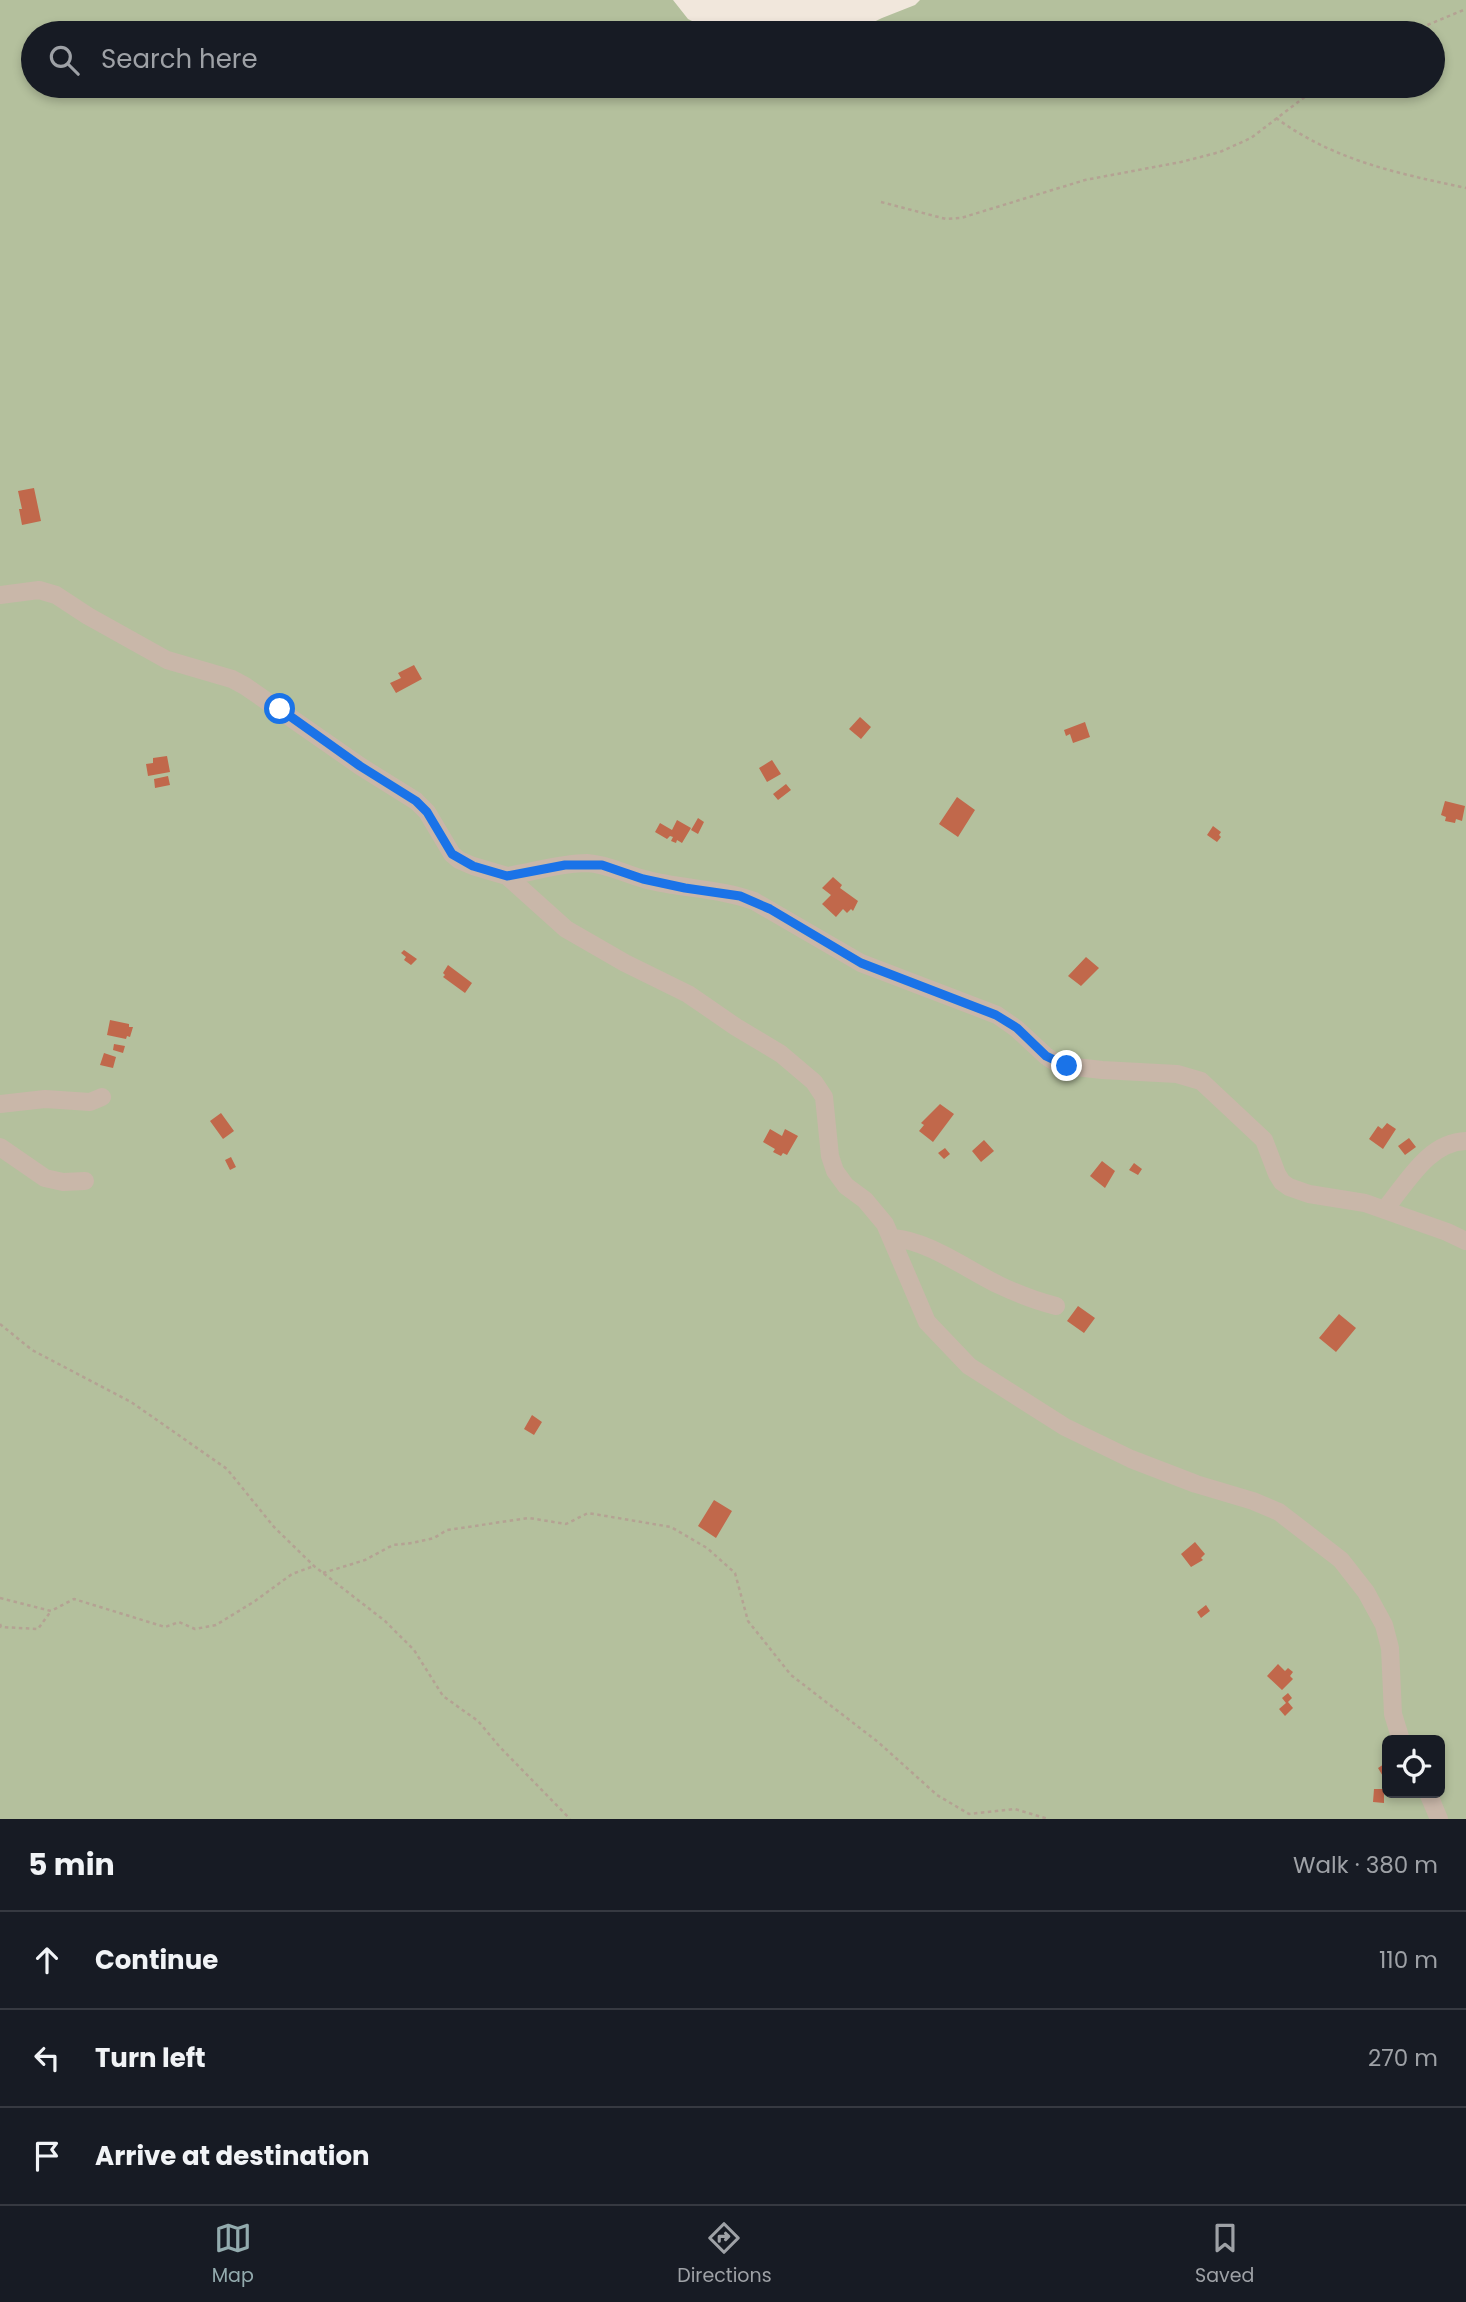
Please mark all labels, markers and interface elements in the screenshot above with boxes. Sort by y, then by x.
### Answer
search box [21,21,1445,98]
icon: search [45,41,83,79]
text: Search here [101,41,258,77]
route start [264,693,295,724]
route end [1051,1050,1082,1081]
map controls [1382,1735,1445,1798]
button: locate [1382,1735,1445,1798]
text: 5 min [28,1843,115,1886]
text: Walk · 380 m [1293,1849,1438,1881]
icon: ahead [28,1941,66,1979]
text: Continue [95,1942,218,1978]
text: 110 m [1379,1944,1438,1976]
icon: left [28,2039,66,2077]
text: Turn left [95,2040,206,2076]
text: 270 m [1368,2042,1438,2074]
icon: arrive [28,2137,66,2175]
text: Arrive at destination [95,2138,370,2174]
tab: Map [212,2219,254,2290]
tab: Directions [677,2219,772,2290]
tab: Saved [1195,2219,1254,2290]

